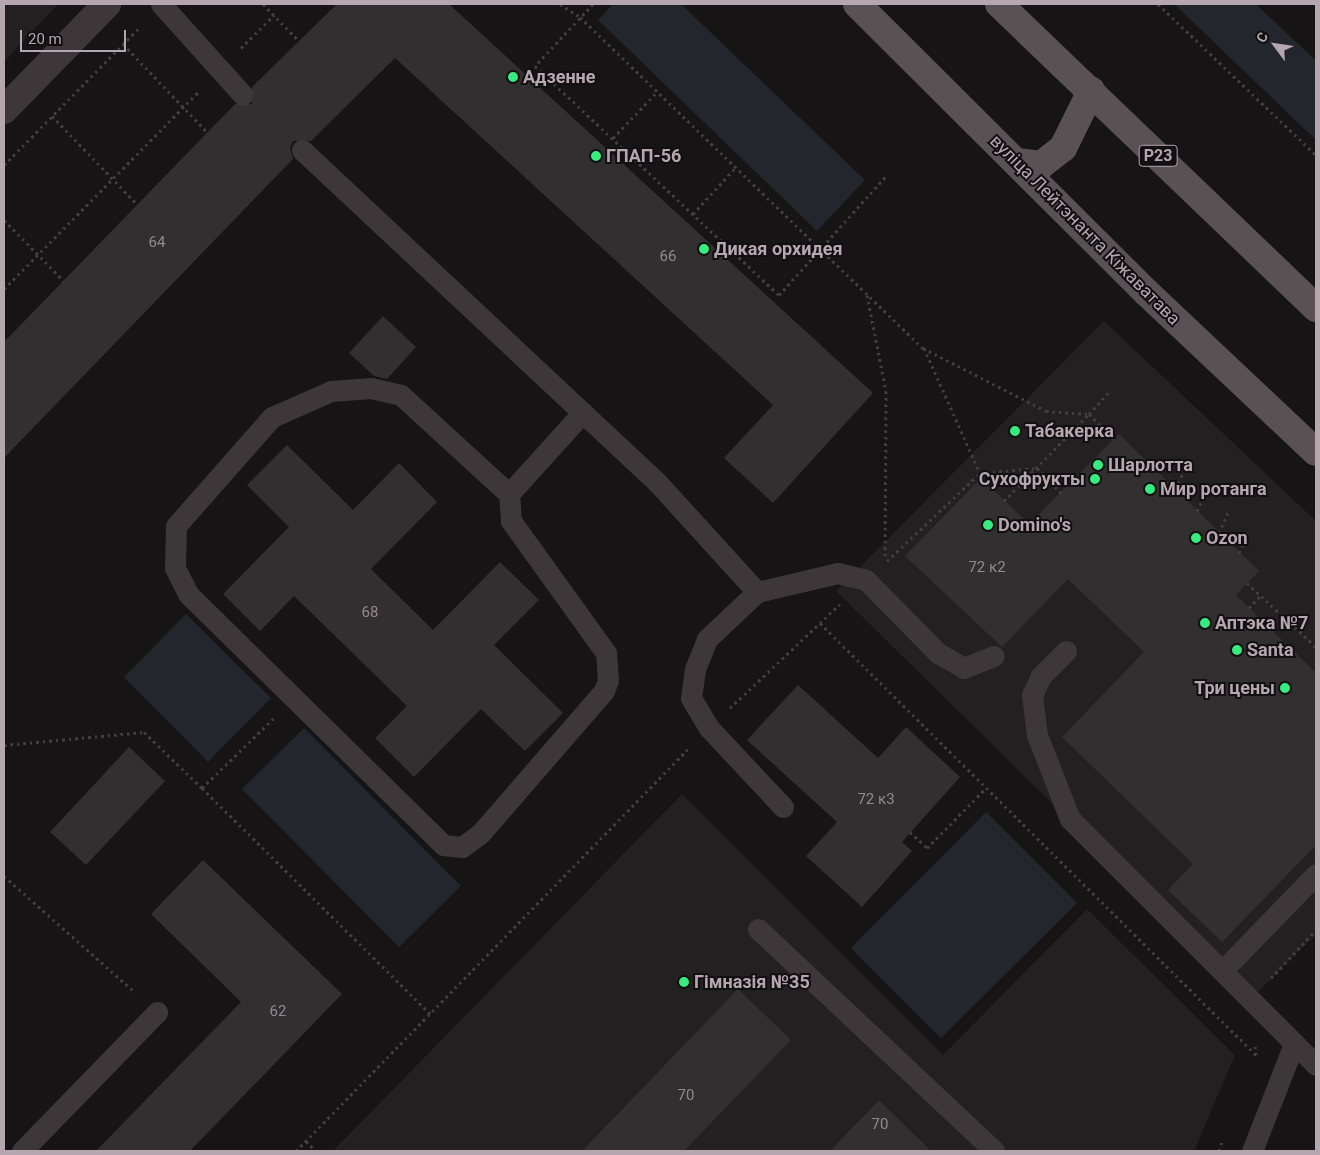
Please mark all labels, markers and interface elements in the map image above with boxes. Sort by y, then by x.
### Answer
scale bar [22,20,129,52]
north arrow [1250,20,1300,70]
text: С [1253,29,1271,45]
text: 20 m [28,30,62,48]
place label: Адзенне [523,66,596,88]
marker: Адзенне [507,71,519,83]
street label: вуліца Лейтэнанта Кіжаватава [985,130,1185,330]
road number: Р23 [1138,142,1178,170]
place label: ГПАП-56 [606,145,681,167]
marker: ГПАП-56 [590,150,602,162]
house number: 64 [149,234,165,252]
place label: Дикая орхидея [714,238,843,260]
marker: Дикая орхидея [698,243,710,255]
house number: 66 [660,248,676,266]
place label: Табакерка [1025,420,1114,442]
marker: Табакерка [1009,425,1021,437]
place label: Шарлотта [1108,454,1193,476]
marker: Шарлотта [1092,459,1104,471]
place label: Сухофрукты [979,468,1085,490]
marker: Сухофрукты [1089,473,1101,485]
place label: Мир ротанга [1160,478,1267,500]
marker: Мир ротанга [1144,483,1156,495]
place label: Domino's [998,514,1071,536]
marker: Domino's [982,519,994,531]
place label: Ozon [1206,527,1248,549]
marker: Ozon [1190,532,1202,544]
house number: 72 к2 [968,559,1006,577]
house number: 68 [362,604,378,622]
place label: Аптэка №7 [1215,612,1308,634]
marker: Аптэка №7 [1199,617,1211,629]
place label: Santa [1247,639,1294,661]
marker: Santa [1231,644,1243,656]
place label: Три цены [1194,677,1275,699]
marker: Три цены [1279,682,1291,694]
house number: 72 к3 [857,791,895,809]
place label: Гімназія №35 [694,971,810,993]
marker: Гімназія №35 [678,976,690,988]
house number: 62 [270,1003,286,1021]
house number: 70 [678,1087,694,1105]
house number: 70 [872,1116,888,1134]

